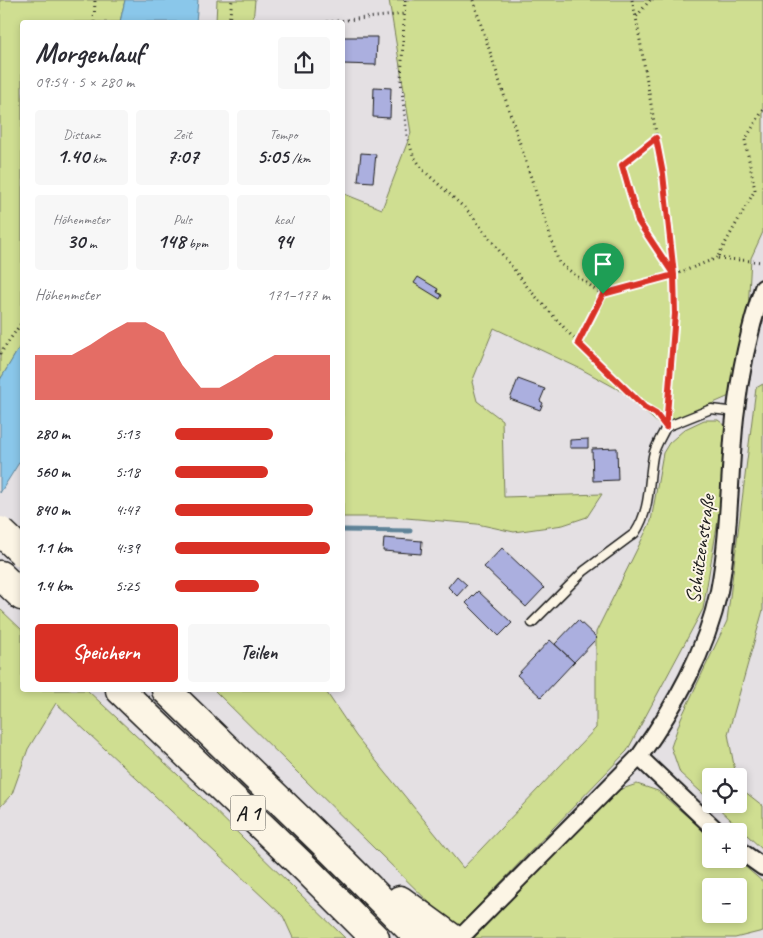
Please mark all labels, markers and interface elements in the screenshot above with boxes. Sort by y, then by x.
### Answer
text: Morgenlauf [35,35,144,70]
button: share [278,37,330,89]
text: 09:54 · 5 × 280 m [35,72,134,92]
text: Distanz [63,126,100,143]
text: Zeit [173,126,192,143]
text: Tempo [270,126,297,143]
text: 1.40 [57,143,89,169]
text: 7:07 [166,143,199,169]
text: 5:05 [257,143,289,169]
text: km [89,150,106,167]
text: /km [289,150,310,167]
text: Höhenmeter [53,211,110,228]
text: Puls [173,211,192,228]
text: kcal [274,211,293,228]
text: 30 [66,228,85,254]
text: 148 [157,228,185,254]
text: 94 [274,228,293,254]
text: m [85,235,97,252]
text: bpm [185,235,208,252]
pin [582,243,624,294]
icon: arrive [589,250,617,278]
text: Höhenmeter [35,285,100,305]
text: 171–177 m [267,285,330,305]
text: 280 m [35,424,70,444]
text: 5:13 [115,424,140,444]
text: 560 m [35,462,70,482]
text: 5:18 [115,462,140,482]
street label: Schützenstraße [679,491,721,605]
text: 840 m [35,500,70,520]
text: 4:47 [115,500,140,520]
text: 1.1 km [35,538,72,558]
text: 4:39 [115,538,140,558]
text: 1.4 km [35,576,72,596]
text: 5:25 [115,576,140,596]
button: Speichern [35,624,178,682]
button: Teilen [188,624,330,682]
map controls [702,768,747,923]
button: locate [702,768,747,813]
road number: A 1 [230,796,266,830]
button: + [702,823,747,868]
button: − [702,878,747,923]

